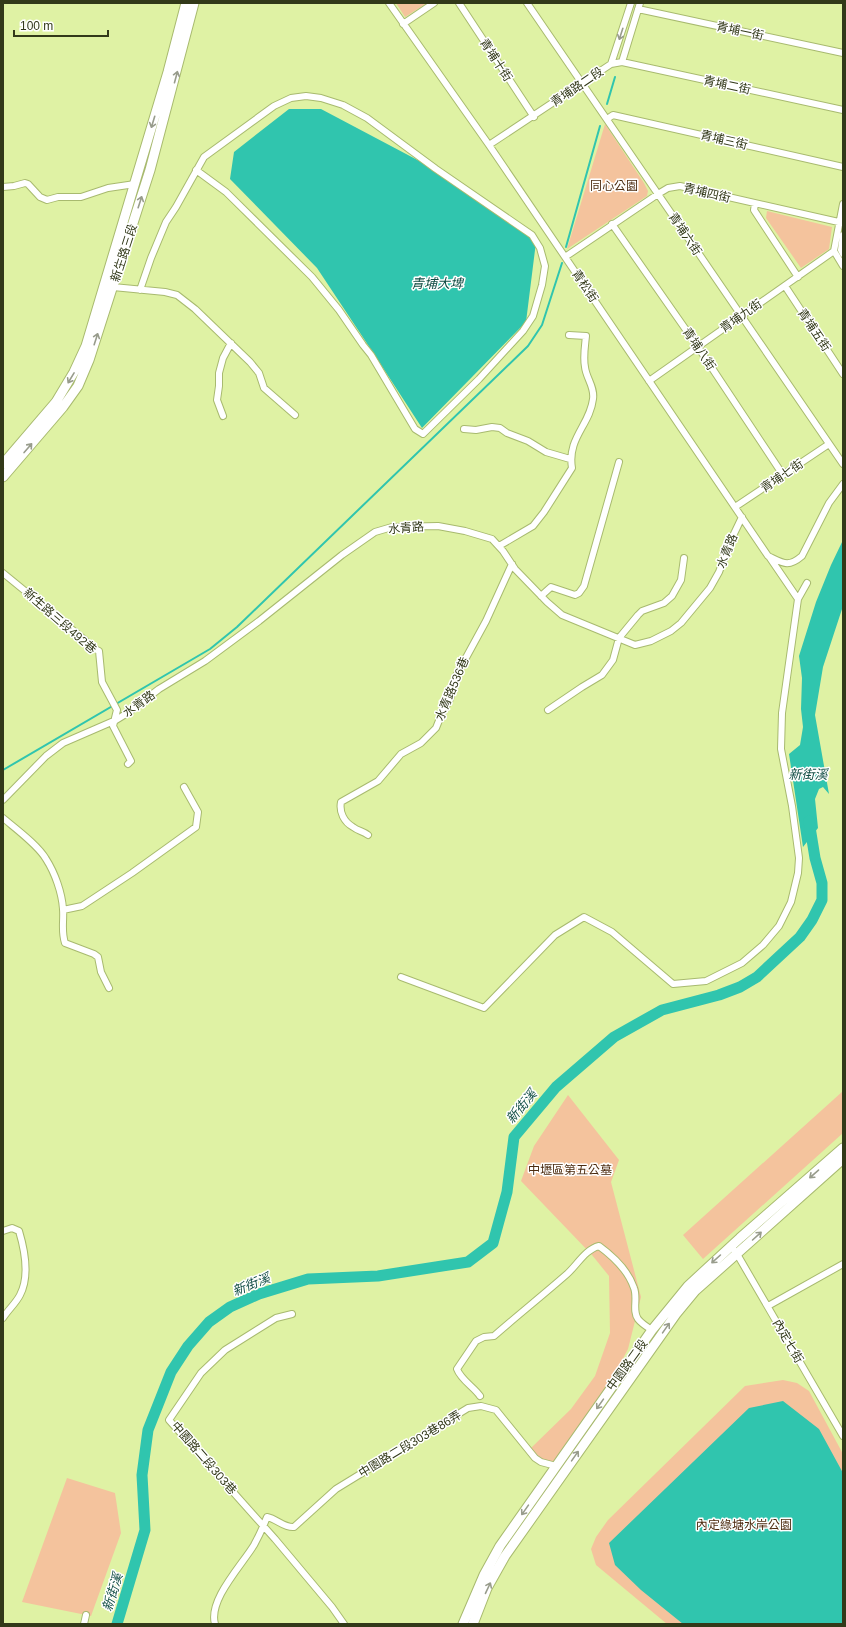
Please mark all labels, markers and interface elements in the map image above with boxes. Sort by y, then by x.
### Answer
scale bar [14,12,108,38]
text: 100 m [20,19,53,33]
street label: 青埔一街 [715,19,765,43]
one-way arrow [617,27,624,40]
street label: 青埔十街 [477,36,515,84]
street label: 青埔路二段 [548,64,606,110]
one-way arrow [173,70,180,83]
street label: 青埔二街 [702,73,752,97]
one-way arrow [149,115,156,128]
street label: 青埔三街 [699,128,749,152]
park label: 同心公園 [590,179,638,193]
street label: 青埔四街 [682,181,732,205]
one-way arrow [137,195,144,208]
street label: 青埔六街 [666,210,704,258]
street label: 新生路三段 [108,222,140,284]
street label: 青松街 [569,267,601,305]
water label: 青埔大埤 [411,276,465,291]
street label: 青埔九街 [717,296,765,336]
street label: 青埔五街 [795,306,833,354]
street label: 青埔八街 [680,325,718,373]
one-way arrow [93,333,101,345]
one-way arrow [66,372,74,384]
one-way arrow [24,442,33,453]
street label: 青埔七街 [758,457,806,495]
street label: 水青路 [387,519,425,537]
street label: 水青路 [714,532,740,570]
street label: 新生路三段492巷 [21,586,99,656]
street label: 水青路536巷 [432,655,472,723]
street label: 水青路 [120,688,158,720]
water label: 新街溪 [788,767,829,782]
water label: 新街溪 [503,1085,541,1126]
park label: 中壢區第五公墓 [528,1163,612,1177]
one-way arrow [809,1169,819,1178]
one-way arrow [752,1231,763,1240]
one-way arrow [711,1255,721,1264]
water label: 新街溪 [230,1269,274,1299]
street label: 內定七街 [770,1317,806,1365]
one-way arrow [662,1322,670,1333]
street label: 中園路二段 [604,1337,650,1393]
one-way arrow [596,1398,604,1409]
street label: 中園路二段303巷86弄 [356,1408,464,1480]
street label: 中園路二段303巷 [169,1419,239,1497]
one-way arrow [571,1451,579,1462]
one-way arrow [521,1505,529,1516]
park label: 內定綠塘水岸公園 [696,1518,792,1532]
water label: 新街溪 [100,1569,126,1613]
one-way arrow [485,1582,492,1594]

